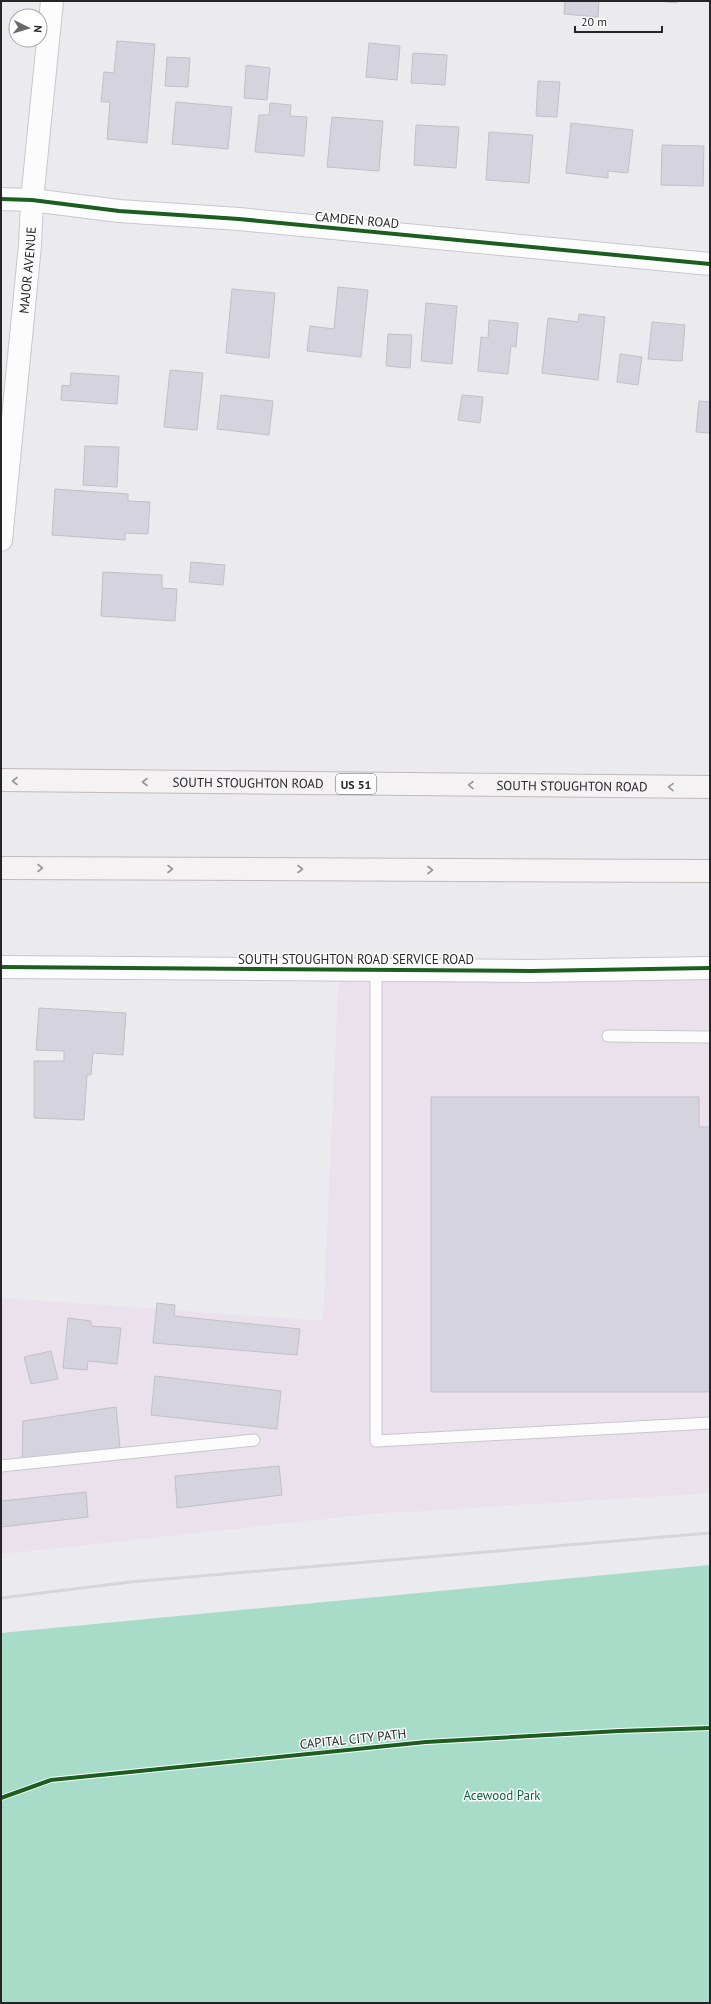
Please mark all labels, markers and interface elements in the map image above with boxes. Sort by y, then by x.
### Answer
north arrow [8,8,48,48]
scale bar [575,8,662,34]
text: 20 m [581,14,607,29]
text: N [31,25,45,33]
street label: CAMDEN ROAD [314,208,400,232]
street label: MAJOR AVENUE [15,227,39,314]
street label: SOUTH STOUGHTON ROAD [172,773,324,792]
road number: US 51 [336,774,376,794]
street label: SOUTH STOUGHTON ROAD [496,776,648,795]
one-way arrow [12,777,18,785]
one-way arrow [142,778,148,786]
one-way arrow [468,781,474,789]
one-way arrow [668,783,674,791]
one-way arrow [37,864,43,872]
one-way arrow [167,864,173,873]
one-way arrow [297,865,303,873]
one-way arrow [427,866,433,874]
street label: SOUTH STOUGHTON ROAD SERVICE ROAD [238,951,474,968]
street label: CAPITAL CITY PATH [299,1725,407,1753]
park label: Acewood Park [463,1787,541,1804]

